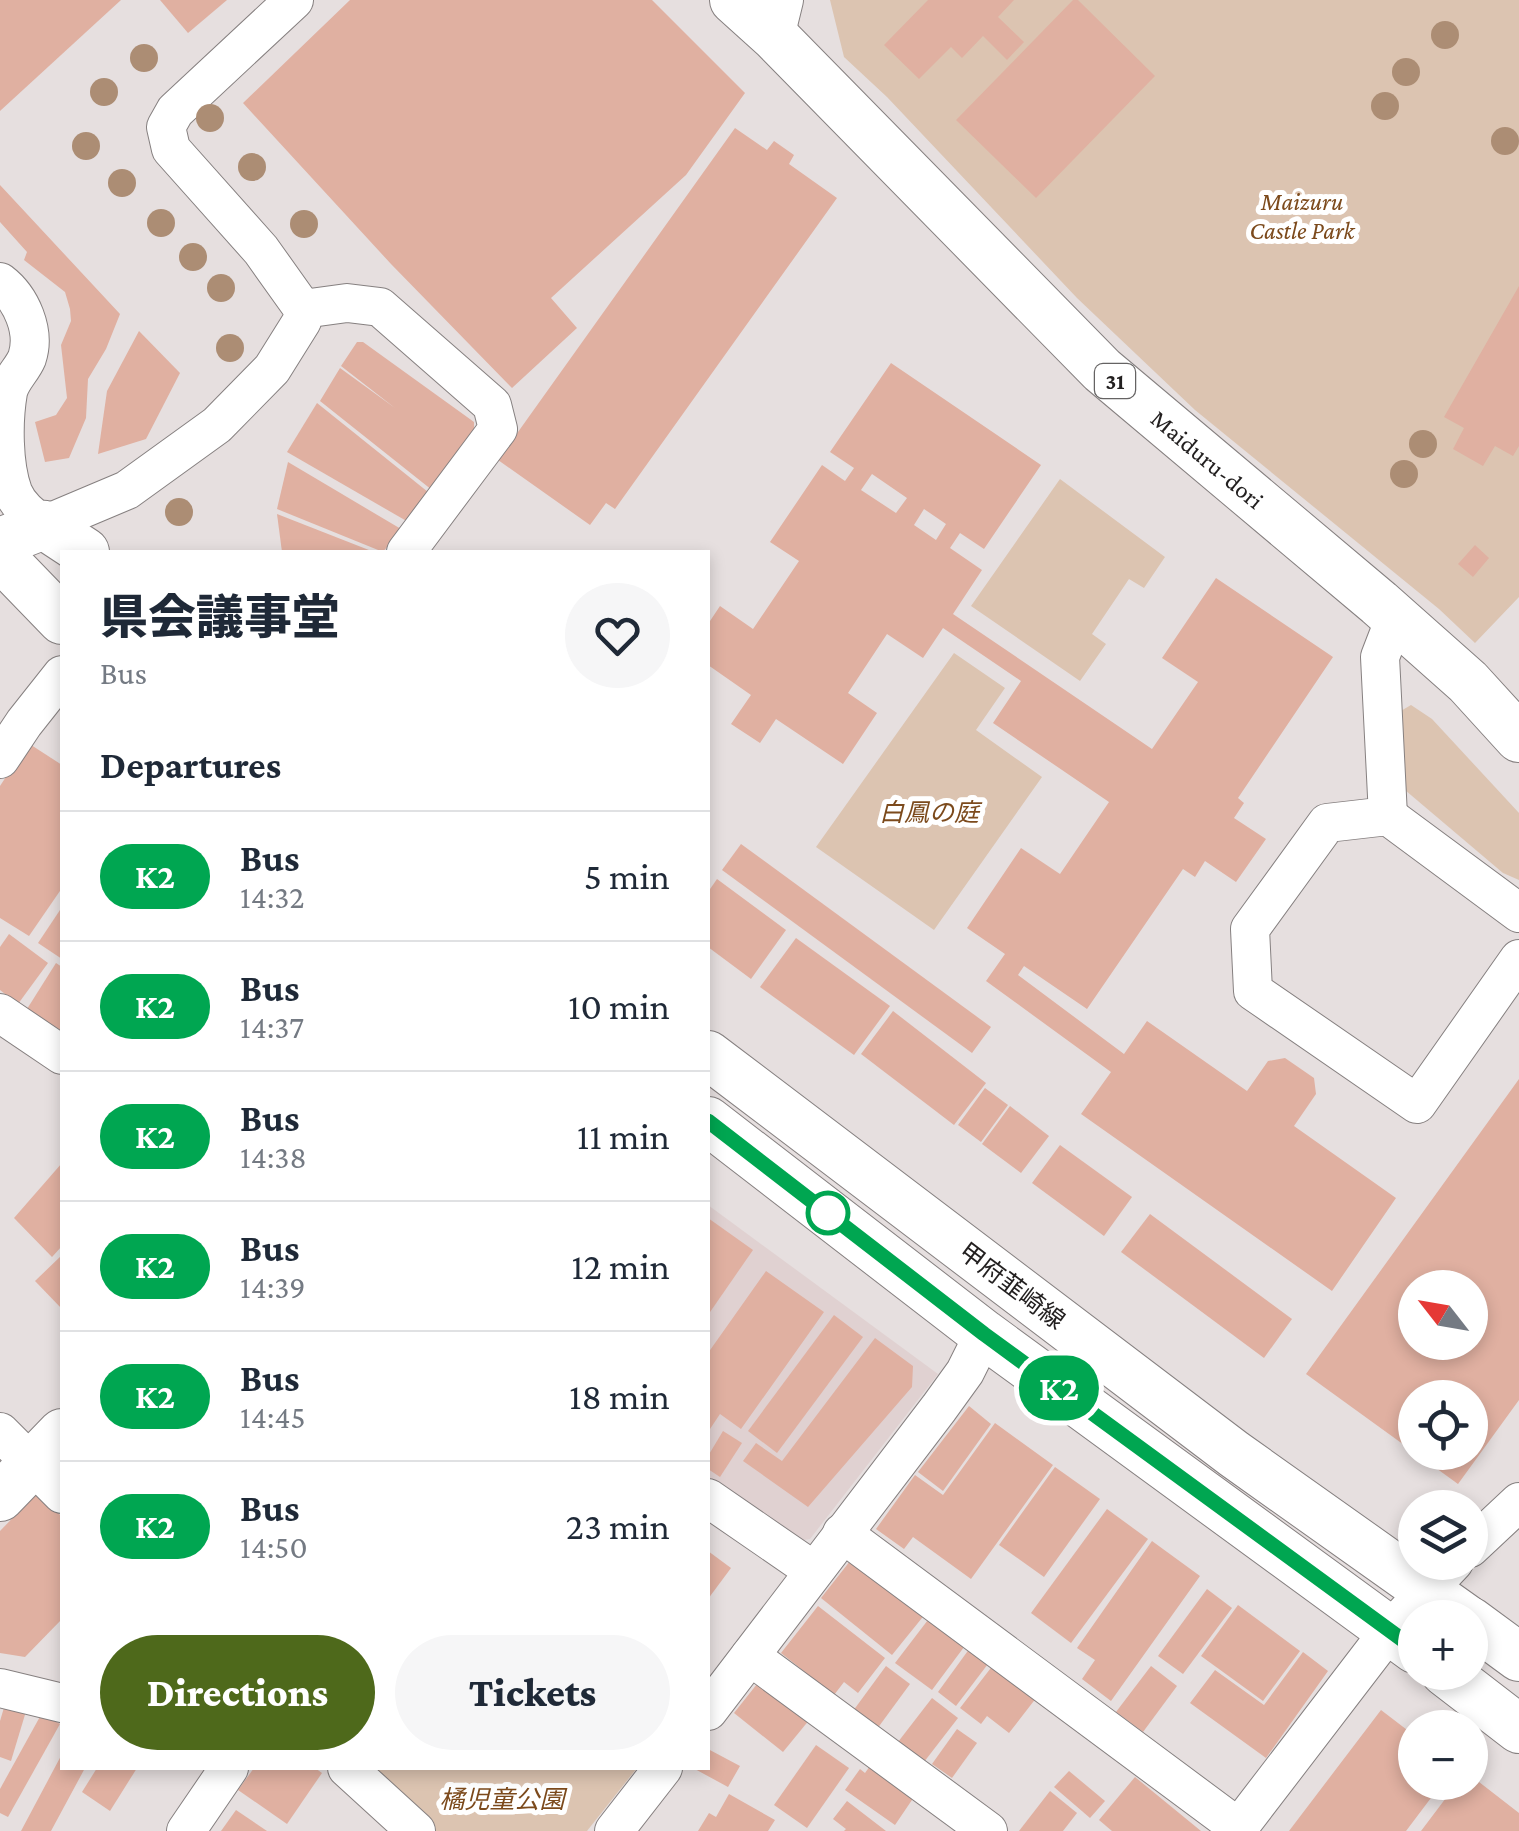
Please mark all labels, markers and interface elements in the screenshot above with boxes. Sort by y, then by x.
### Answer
park label: Maizuru Castle Park [1249,188,1356,244]
road number: 31 [1095,364,1135,398]
street label: Maiduru-dori [1146,404,1269,514]
button: heart [565,583,670,688]
text: 県会議事堂 [100,591,340,644]
text: Bus [100,655,147,691]
text: Departures [100,744,281,786]
park label: 白鳳の庭 [879,799,983,826]
text: Bus [240,837,299,879]
text: 5 min [584,855,670,897]
text: K2 [135,857,175,896]
text: 14:32 [240,879,305,915]
text: Bus [240,967,299,1009]
text: 10 min [568,985,670,1027]
text: K2 [135,987,175,1026]
text: 14:37 [240,1009,304,1045]
text: Bus [240,1097,299,1139]
text: 11 min [577,1115,670,1157]
text: K2 [135,1117,175,1156]
text: 14:38 [240,1139,307,1175]
unlabelled marker [807,1192,849,1234]
text: Bus [240,1227,299,1269]
street label: 甲府韮崎線 [954,1238,1070,1334]
text: 12 min [571,1245,670,1287]
text: K2 [135,1247,175,1286]
text: 14:39 [240,1269,306,1305]
north arrow [1398,1270,1488,1360]
map controls [1398,1270,1488,1800]
line badge: K2 [1014,1356,1104,1420]
text: Bus [240,1357,299,1399]
text: K2 [1039,1369,1079,1408]
text: 18 min [569,1375,670,1417]
text: K2 [135,1377,175,1416]
button: locate [1398,1380,1488,1470]
text: 14:45 [240,1399,306,1435]
text: Bus [240,1487,299,1529]
button: layers [1398,1490,1488,1580]
text: 23 min [566,1505,670,1547]
text: K2 [135,1507,175,1546]
text: 14:50 [240,1529,307,1565]
button: + [1398,1600,1488,1690]
button: Directions [100,1635,375,1750]
button: Tickets [395,1635,670,1750]
button: − [1398,1710,1488,1800]
park label: 橘児童公園 [439,1786,567,1813]

